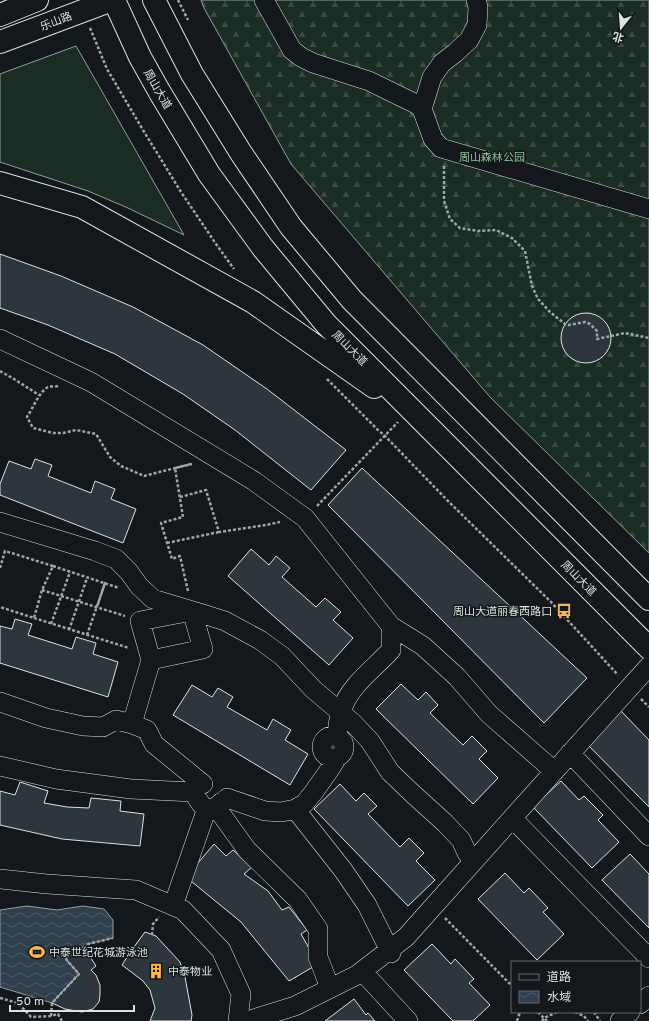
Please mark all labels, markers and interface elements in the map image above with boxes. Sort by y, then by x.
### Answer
north arrow [601,8,641,48]
street label: 乐山路 [38,9,74,34]
text: 北 [611,28,626,45]
street label: 周山大道 [140,67,174,112]
park label: 周山森林公园 [459,151,525,165]
street label: 周山大道 [329,328,370,369]
street label: 周山大道 [558,558,599,599]
bus stop icon: 周山大道丽春西路口 [555,602,573,620]
place label: 周山大道丽春西路口 [453,605,552,619]
sports icon: 中泰世纪花城游泳池 [28,943,46,961]
place label: 中泰世纪花城游泳池 [49,946,148,960]
legend [511,961,641,1013]
building icon: 中泰物业 [147,962,165,980]
place label: 中泰物业 [168,965,212,979]
text: 道路 [547,970,571,986]
scale bar [10,987,134,1013]
text: 水域 [547,990,571,1006]
text: 50 m [16,994,44,1010]

